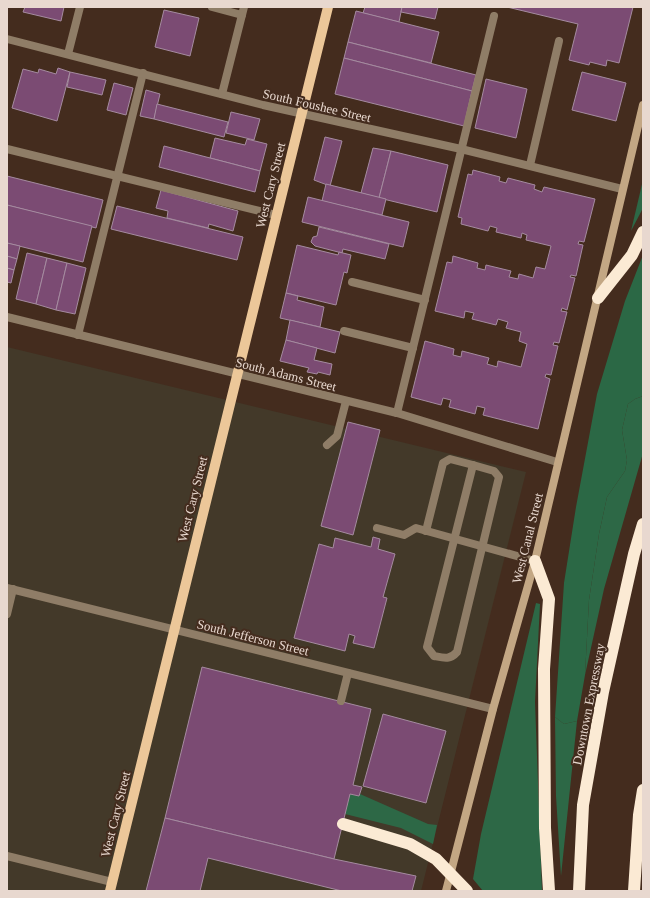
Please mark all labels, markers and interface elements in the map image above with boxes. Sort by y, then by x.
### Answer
street label: South Foushee Street [261,86,373,125]
street label: West Cary Street [253,140,288,230]
street label: South Adams Street [234,355,338,394]
street label: West Cary Street [175,454,210,544]
street label: West Canal Street [509,491,546,585]
street label: South Jefferson Street [195,616,311,659]
street label: Downtown Expressway [569,641,608,766]
street label: West Cary Street [98,769,133,859]

